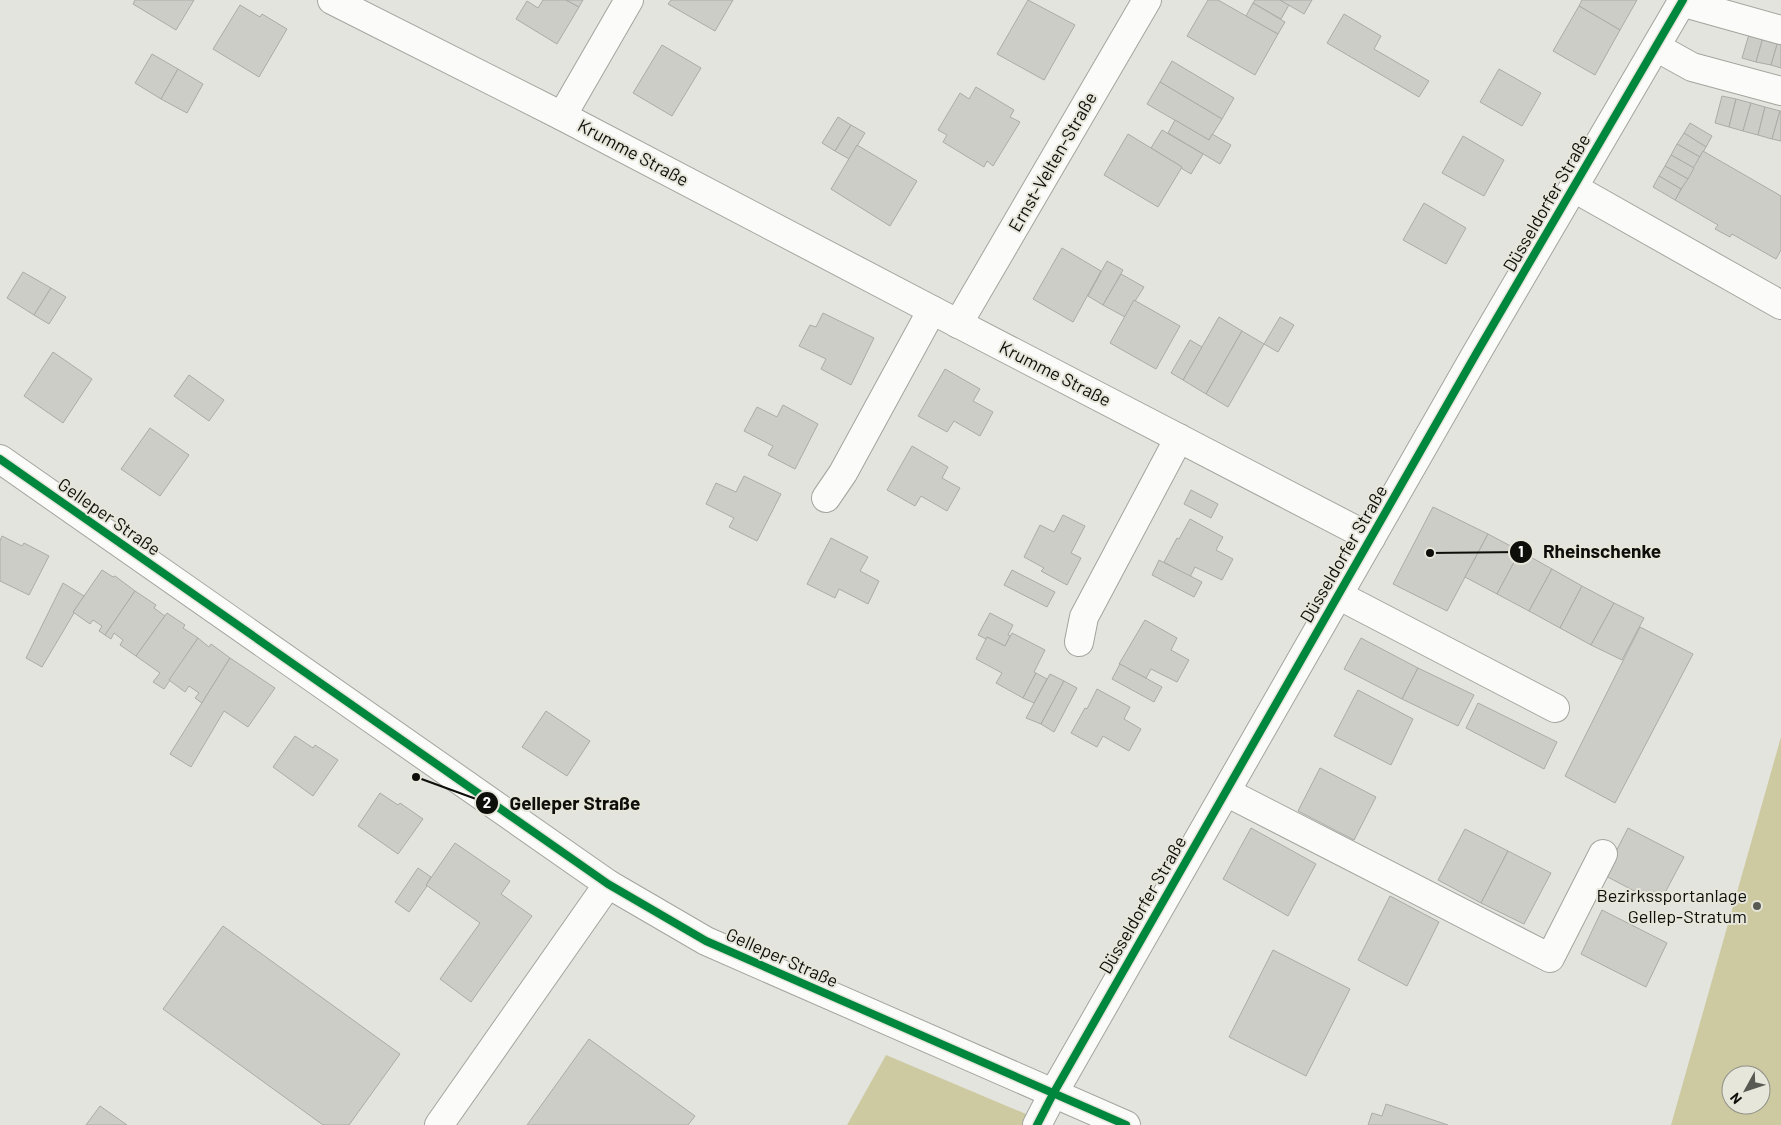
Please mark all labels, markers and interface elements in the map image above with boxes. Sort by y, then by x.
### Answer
street label: Ernst-Velten-Straße [1003,88,1101,235]
street label: Krumme Straße [574,114,693,191]
street label: Düsseldorfer Straße [1498,130,1595,275]
street label: Krumme Straße [996,336,1115,411]
street label: Gelleper Straße [54,473,165,560]
street label: Düsseldorfer Straße [1295,481,1392,626]
callout: Rheinschenke [1508,535,1671,569]
text: Rheinschenke [1543,539,1661,562]
text: 1 [1518,542,1524,560]
callout: Gelleper Straße [475,786,651,820]
text: Gelleper Straße [510,791,640,814]
text: 2 [483,793,491,811]
street label: Düsseldorfer Straße [1094,832,1191,977]
place label: Bezirkssportanlage Gellep-Stratum [1597,884,1747,927]
marker: Bezirkssportanlage Gellep-Stratum [1751,900,1763,912]
street label: Gelleper Straße [723,923,842,992]
north arrow [1721,1065,1771,1115]
text: N [1726,1090,1745,1108]

